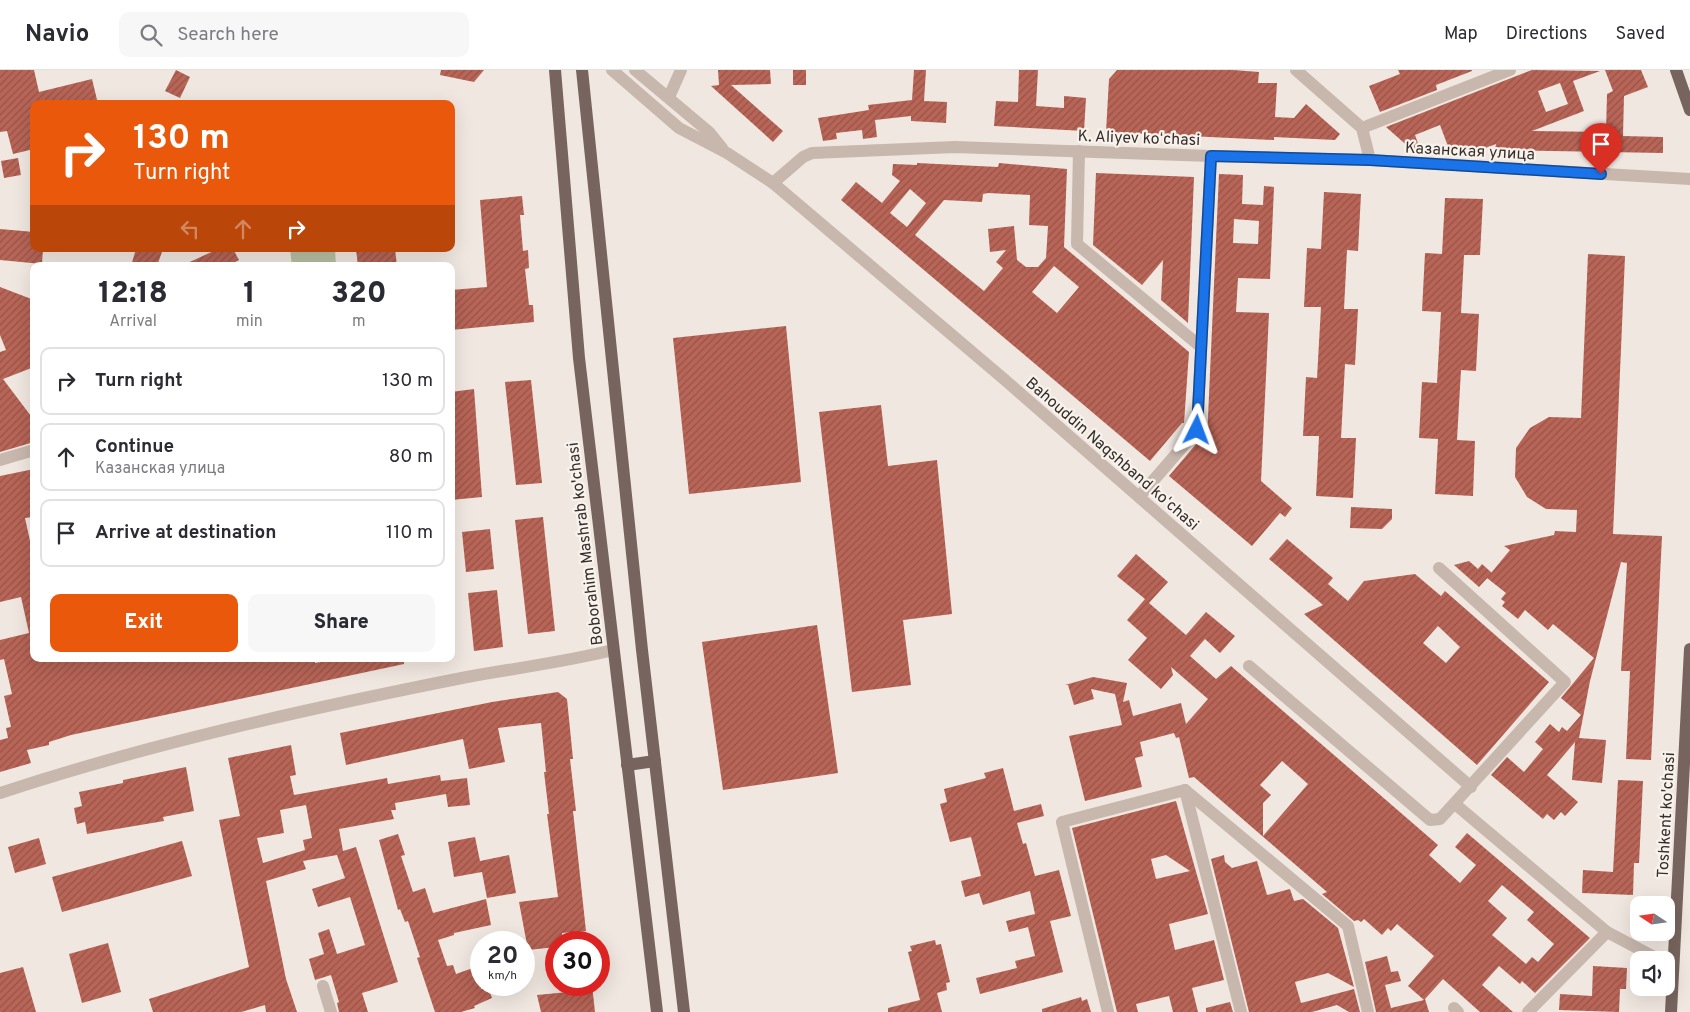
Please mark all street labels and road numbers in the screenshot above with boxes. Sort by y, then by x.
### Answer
street label: K. Aliyev koʻchasi [1077,127,1201,151]
street label: Казанская улица [1404,139,1535,165]
street label: Bahouddin Naqshband koʻchasi [1021,374,1203,535]
street label: Boborahim Mashrab ko'chasi [564,441,608,646]
street label: Toshkent ko'chasi [1654,752,1680,879]

